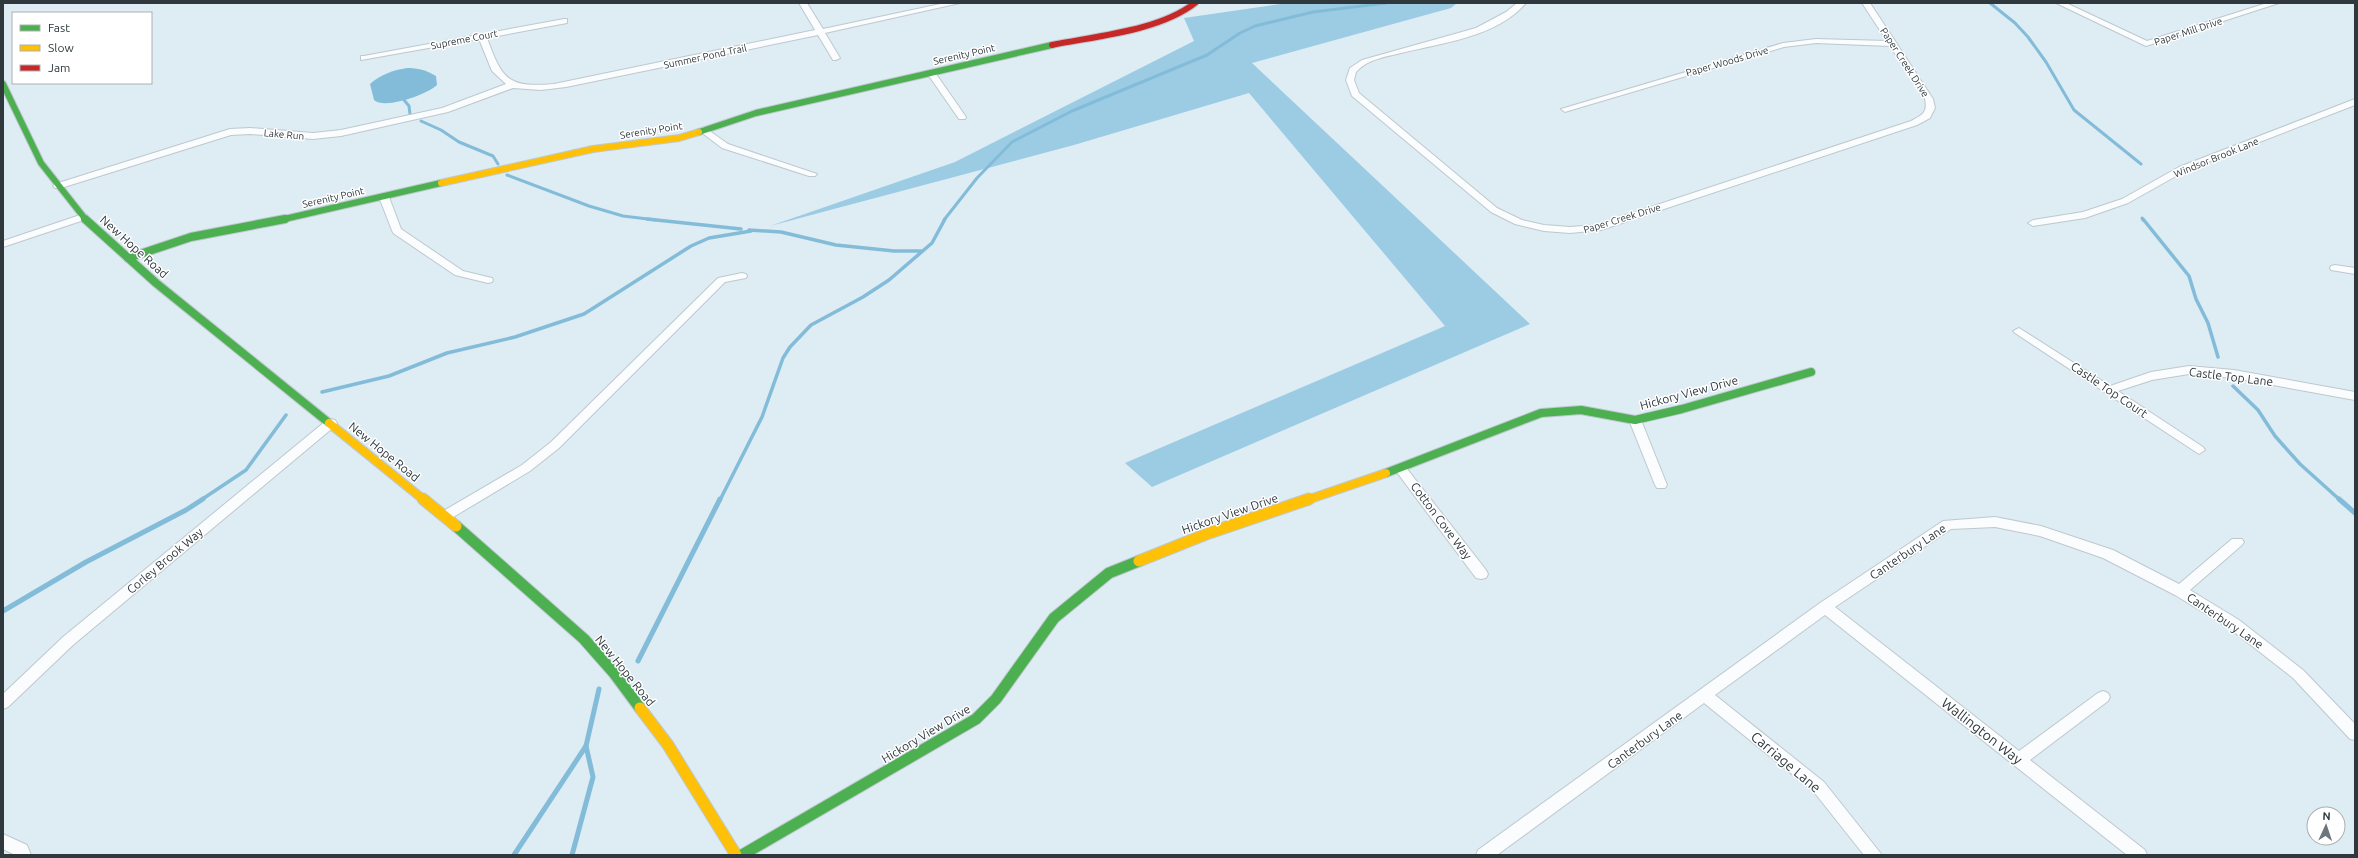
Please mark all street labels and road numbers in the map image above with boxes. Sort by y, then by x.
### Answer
street label: Paper Mill Drive [2153,15,2224,48]
street label: Paper Creek Drive [1878,26,1931,99]
street label: Supreme Court [430,28,499,51]
street label: Summer Pond Trail [663,42,748,71]
street label: Serenity Point [932,42,996,67]
street label: Paper Woods Drive [1685,44,1770,79]
street label: Serenity Point [619,120,683,141]
street label: Lake Run [263,127,305,142]
street label: Windsor Brook Lane [2172,135,2260,179]
street label: Serenity Point [301,185,365,210]
street label: Paper Creek Drive [1582,201,1662,235]
street label: New Hope Road [98,213,171,280]
street label: Castle Top Court [2069,359,2150,420]
street label: Castle Top Lane [2188,365,2274,388]
street label: Hickory View Drive [1638,373,1739,412]
street label: New Hope Road [347,419,422,484]
street label: Cotton Cove Way [1408,480,1475,562]
street label: Hickory View Drive [1180,491,1280,536]
street label: Canterbury Lane [1867,521,1948,582]
street label: Corley Brook Way [124,525,205,596]
street label: Canterbury Lane [2185,590,2266,651]
street label: New Hope Road [593,633,658,708]
street label: Wallington Way [1938,694,2026,768]
street label: Hickory View Drive [879,702,972,765]
street label: Canterbury Lane [1605,708,1685,771]
street label: Carriage Lane [1748,728,1824,796]

